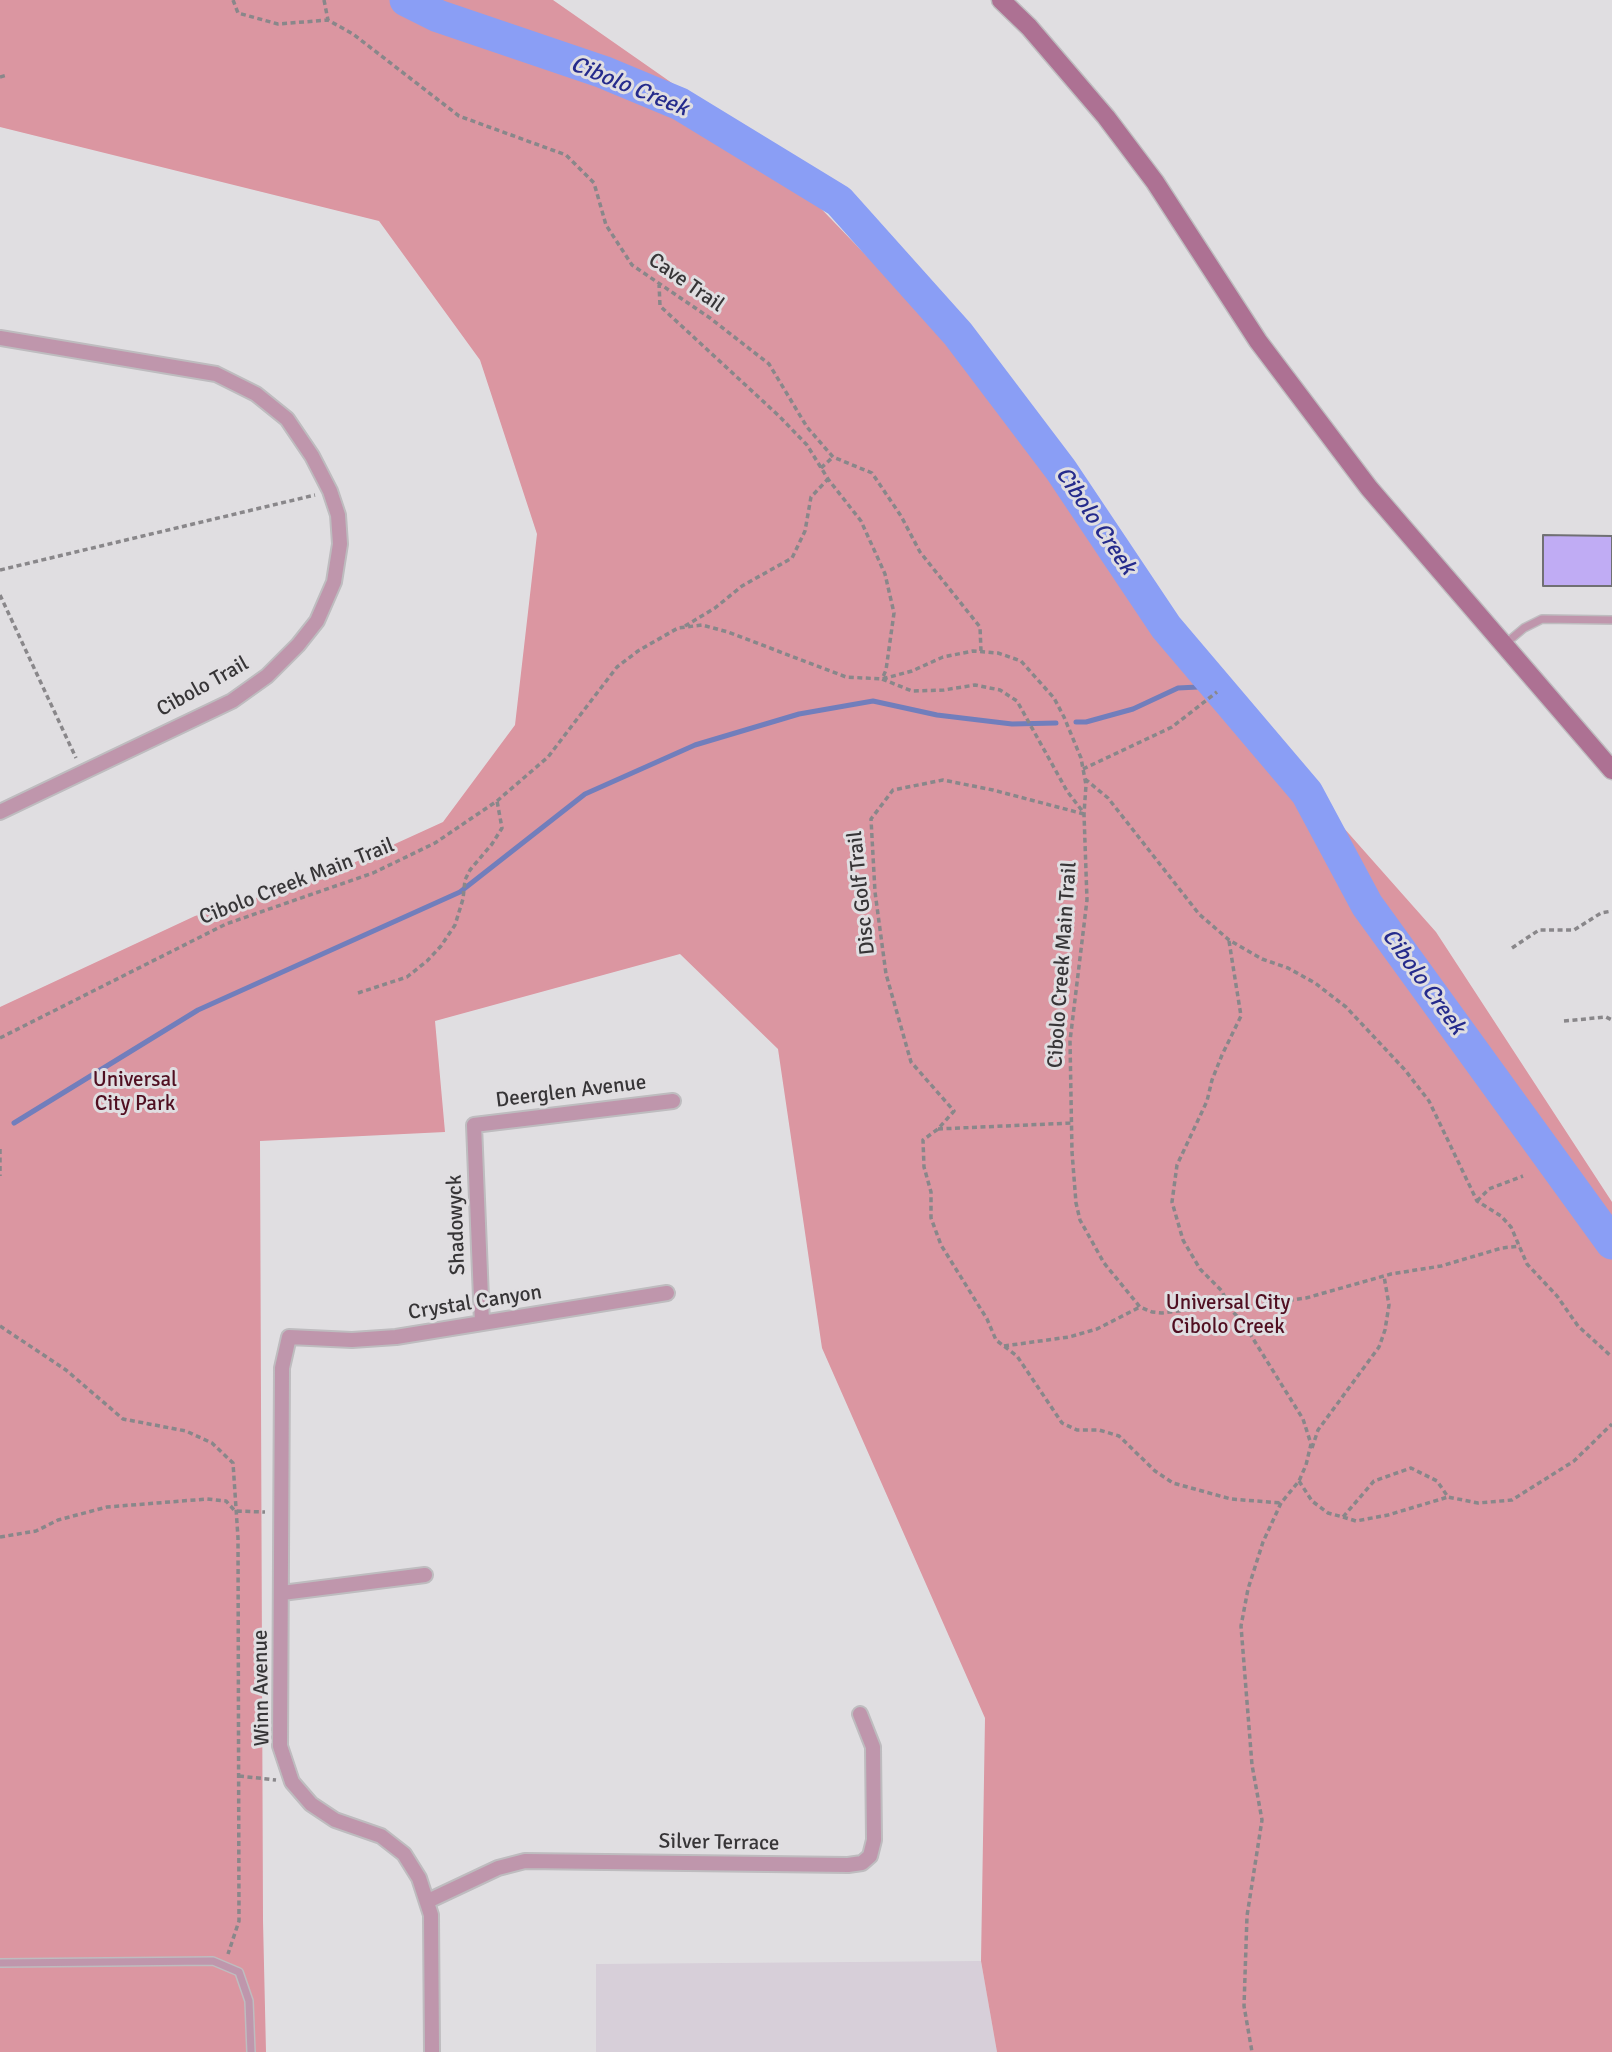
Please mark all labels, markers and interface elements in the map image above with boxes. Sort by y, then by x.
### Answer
water label: Cibolo Creek [566,51,692,123]
street label: Cave Trail [643,248,729,318]
water label: Cibolo Creek [1049,462,1141,580]
street label: Cibolo Trail [153,651,253,723]
street label: Disc Golf Trail [843,830,881,956]
street label: Cibolo Creek Main Trail [196,833,398,931]
street label: Cibolo Creek Main Trail [1043,861,1083,1069]
water label: Cibolo Creek [1375,924,1471,1040]
park label: Universal City Park [93,1067,177,1117]
street label: Deerglen Avenue [494,1070,648,1114]
street label: Shadowyck [443,1174,471,1276]
street label: Crystal Canyon [406,1280,544,1326]
park label: Universal City Cibolo Creek [1166,1290,1290,1340]
street label: Winn Avenue [248,1629,276,1747]
street label: Silver Terrace [658,1829,780,1857]

